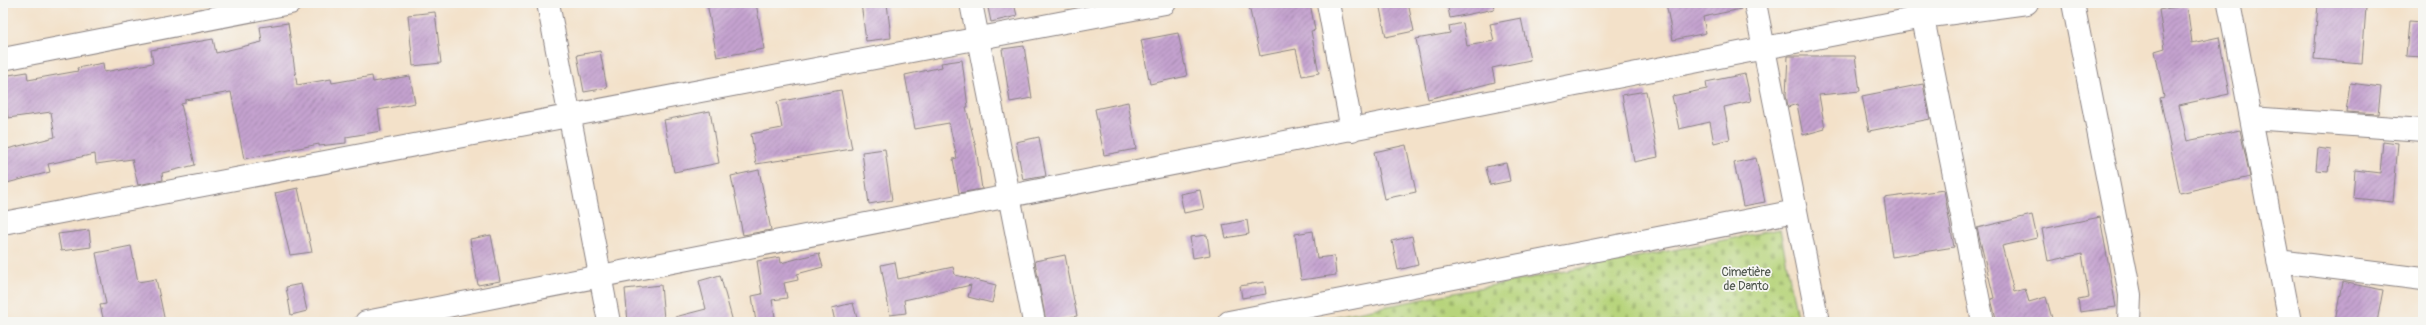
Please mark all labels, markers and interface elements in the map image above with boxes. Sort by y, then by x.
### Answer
park label: Cimetière de Danto [1721,265,1771,294]

